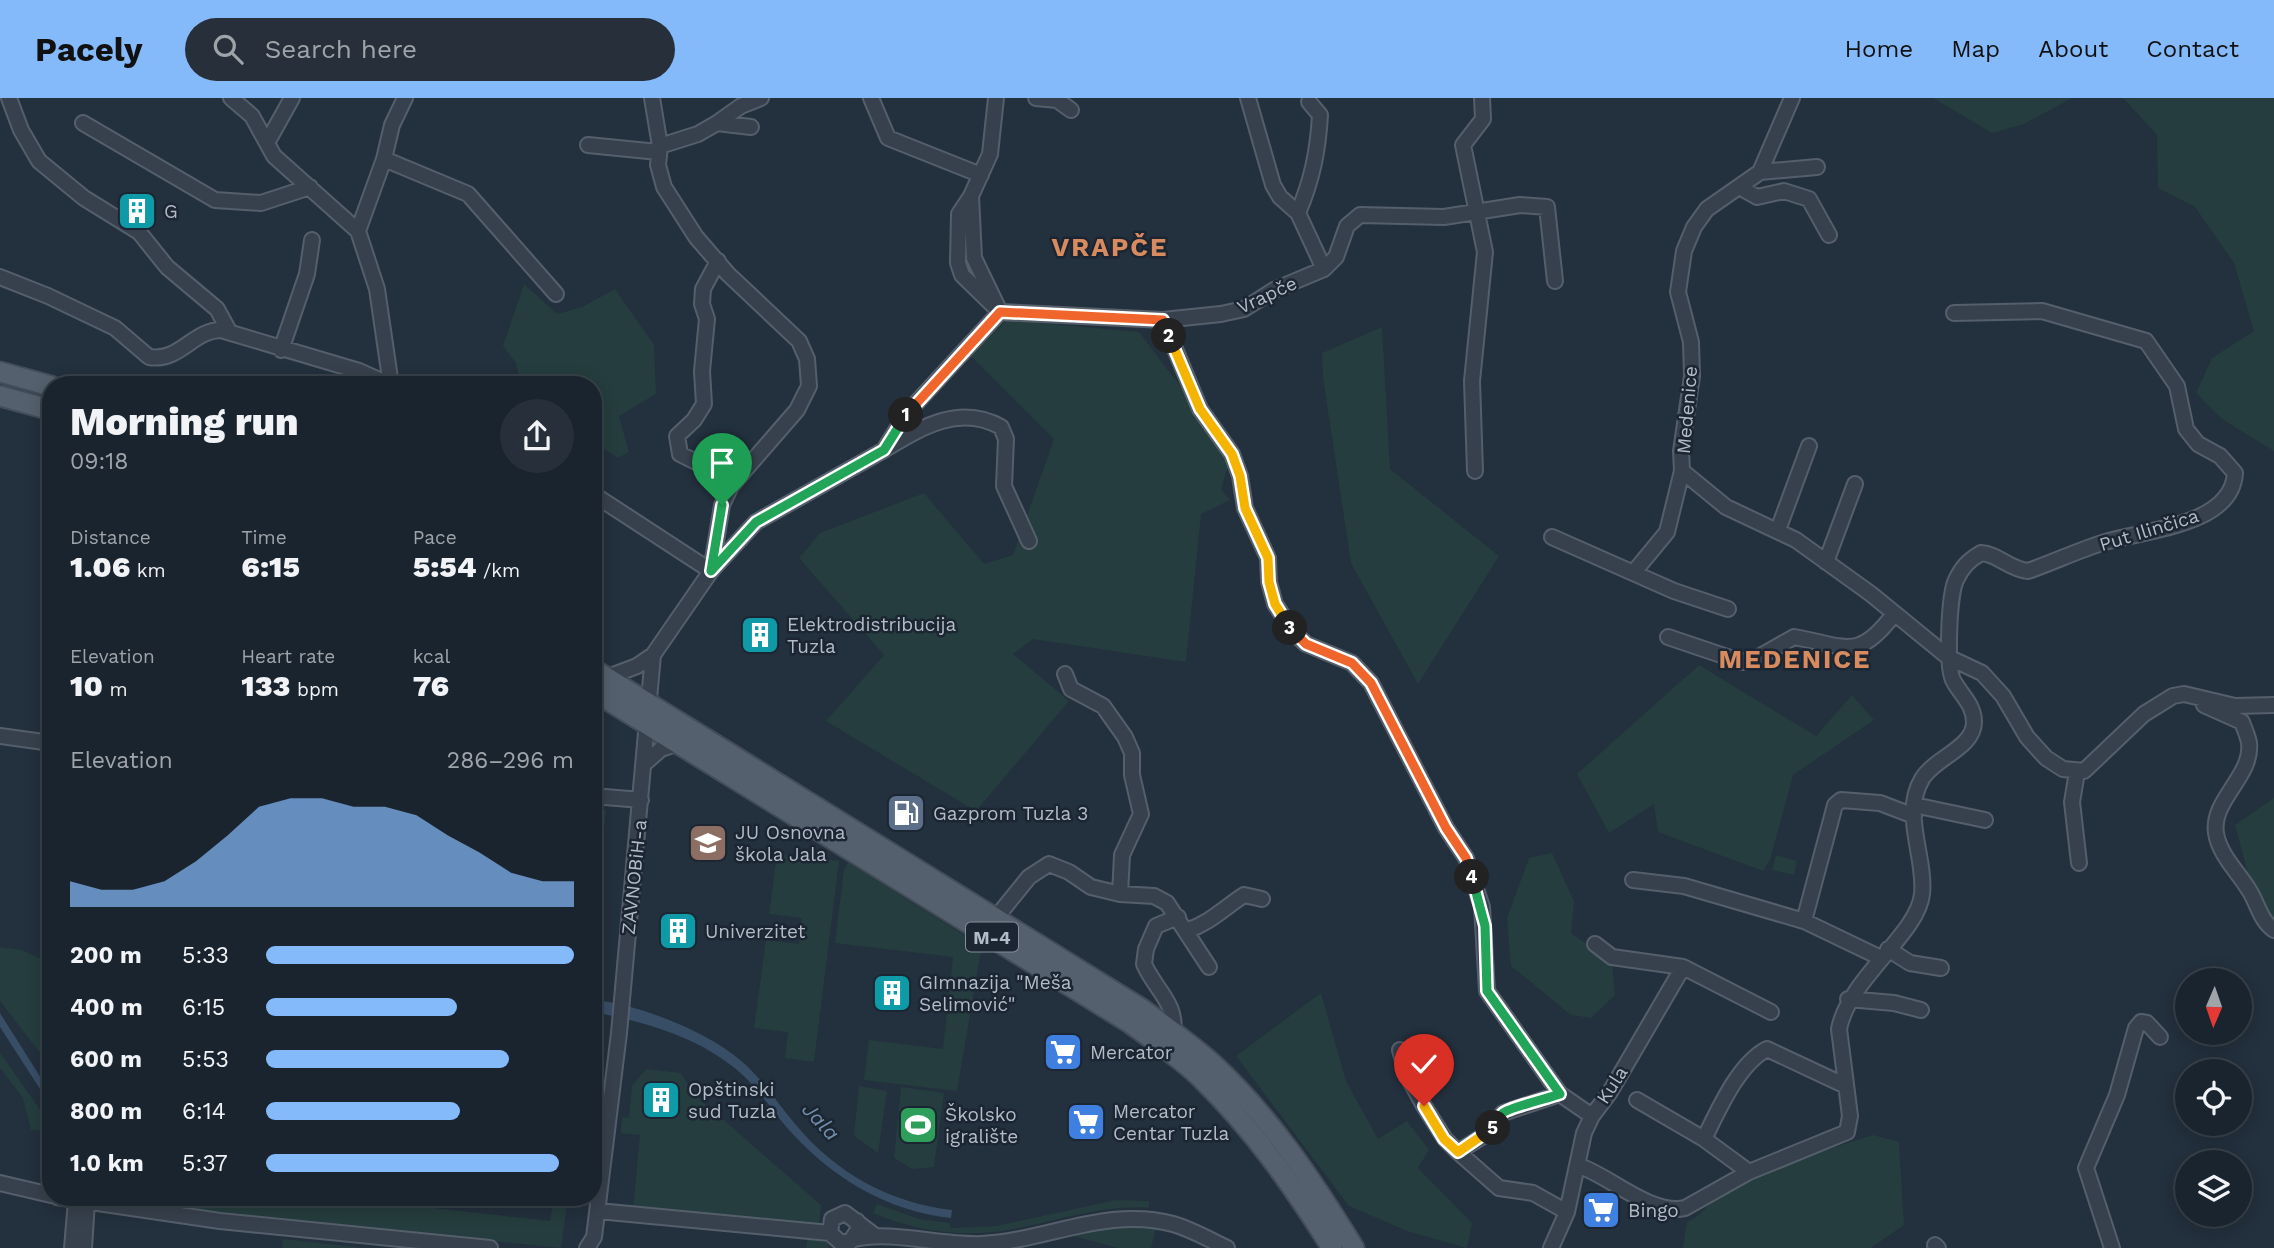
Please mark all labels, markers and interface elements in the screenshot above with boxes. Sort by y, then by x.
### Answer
search box [185,18,675,81]
text: Pacely [35,30,143,69]
icon: search [209,30,247,68]
text: Search here [265,34,417,64]
text: Home [1845,35,1913,63]
text: Map [1951,35,2000,63]
text: About [2038,35,2108,63]
text: Contact [2146,35,2239,63]
building icon: G [116,190,158,232]
place label: G [164,200,178,223]
district label: VRAPČE [1052,232,1168,262]
street label: Vrapče [1233,271,1301,319]
pin: 2 [1152,318,1186,354]
text: 2 [1163,324,1174,347]
street label: Medenice [1672,365,1702,455]
pin: 1 [888,398,923,432]
button: share [500,399,574,473]
text: Morning run [70,400,299,444]
text: 1 [901,403,910,426]
pin [692,433,752,505]
icon: arrive [703,444,741,482]
text: 09:18 [70,448,128,475]
street label: Put Ilinčica [2096,504,2202,556]
text: Distance [70,526,151,549]
text: Time [241,526,287,549]
text: Pace [413,526,457,549]
text: 1.06 [70,549,130,584]
text: 6:15 [241,549,300,584]
text: 5:54 [413,549,477,584]
text: km [130,559,166,582]
text: /km [477,559,520,582]
pin: 3 [1272,610,1308,646]
place label: Elektrodistribucija Tuzla [787,613,957,658]
building icon: Elektrodistribucija Tuzla [739,614,781,656]
text: 3 [1284,616,1295,639]
district label: MEDENICE [1719,644,1871,674]
text: Elevation [70,645,155,668]
text: Heart rate [241,645,335,668]
text: kcal [413,645,450,668]
text: 10 [70,668,103,703]
text: 133 [241,668,291,703]
text: 76 [413,668,449,703]
text: m [103,678,128,701]
text: bpm [291,678,339,701]
text: Elevation [70,747,173,774]
text: 286–296 m [447,747,574,774]
fuel station icon: Gazprom Tuzla 3 [885,792,927,834]
place label: Gazprom Tuzla 3 [933,802,1088,825]
street label: ZAVNOBiH-a [617,818,651,936]
place label: JU Osnovna škola Jala [735,821,846,866]
school or university icon: JU Osnovna škola Jala [687,822,729,864]
pin: 4 [1454,860,1490,894]
text: 4 [1465,865,1478,888]
building icon: Univerzitet [657,910,699,952]
place label: Univerzitet [705,920,806,943]
road number: M-4 [966,922,1018,952]
text: 200 m [70,942,142,969]
text: 5:33 [182,942,229,969]
north arrow [2175,968,2252,1045]
map controls [2175,968,2252,1227]
place label: GImnazija "Meša Selimović" [919,971,1072,1016]
building icon: GImnazija "Meša Selimović" [871,972,913,1014]
text: 400 m [70,994,143,1021]
text: 6:15 [182,994,225,1021]
supermarket icon: Mercator [1042,1031,1084,1073]
pin [1394,1034,1454,1106]
place label: Mercator [1090,1041,1173,1064]
icon: check [1405,1045,1443,1083]
text: 600 m [70,1046,142,1073]
text: 5:53 [182,1046,229,1073]
button: locate [2175,1059,2252,1136]
street label: Kula [1591,1062,1633,1108]
place label: Opštinski sud Tuzla [688,1078,777,1123]
building icon: Opštinski sud Tuzla [640,1079,682,1121]
water label: Jala [797,1097,845,1145]
text: 800 m [70,1098,142,1125]
text: 6:14 [182,1098,226,1125]
place label: Mercator Centar Tuzla [1113,1100,1230,1145]
supermarket icon: Mercator Centar Tuzla [1065,1101,1107,1143]
place label: Školsko igralište [945,1103,1018,1148]
sports icon: Školsko igralište [897,1104,939,1146]
pin: 5 [1476,1110,1510,1146]
text: 5 [1487,1116,1498,1139]
text: 1.0 km [70,1150,144,1177]
text: 5:37 [182,1150,228,1177]
button: layers [2175,1150,2252,1227]
supermarket icon: Bingo [1580,1189,1622,1231]
place label: Bingo [1628,1199,1679,1222]

